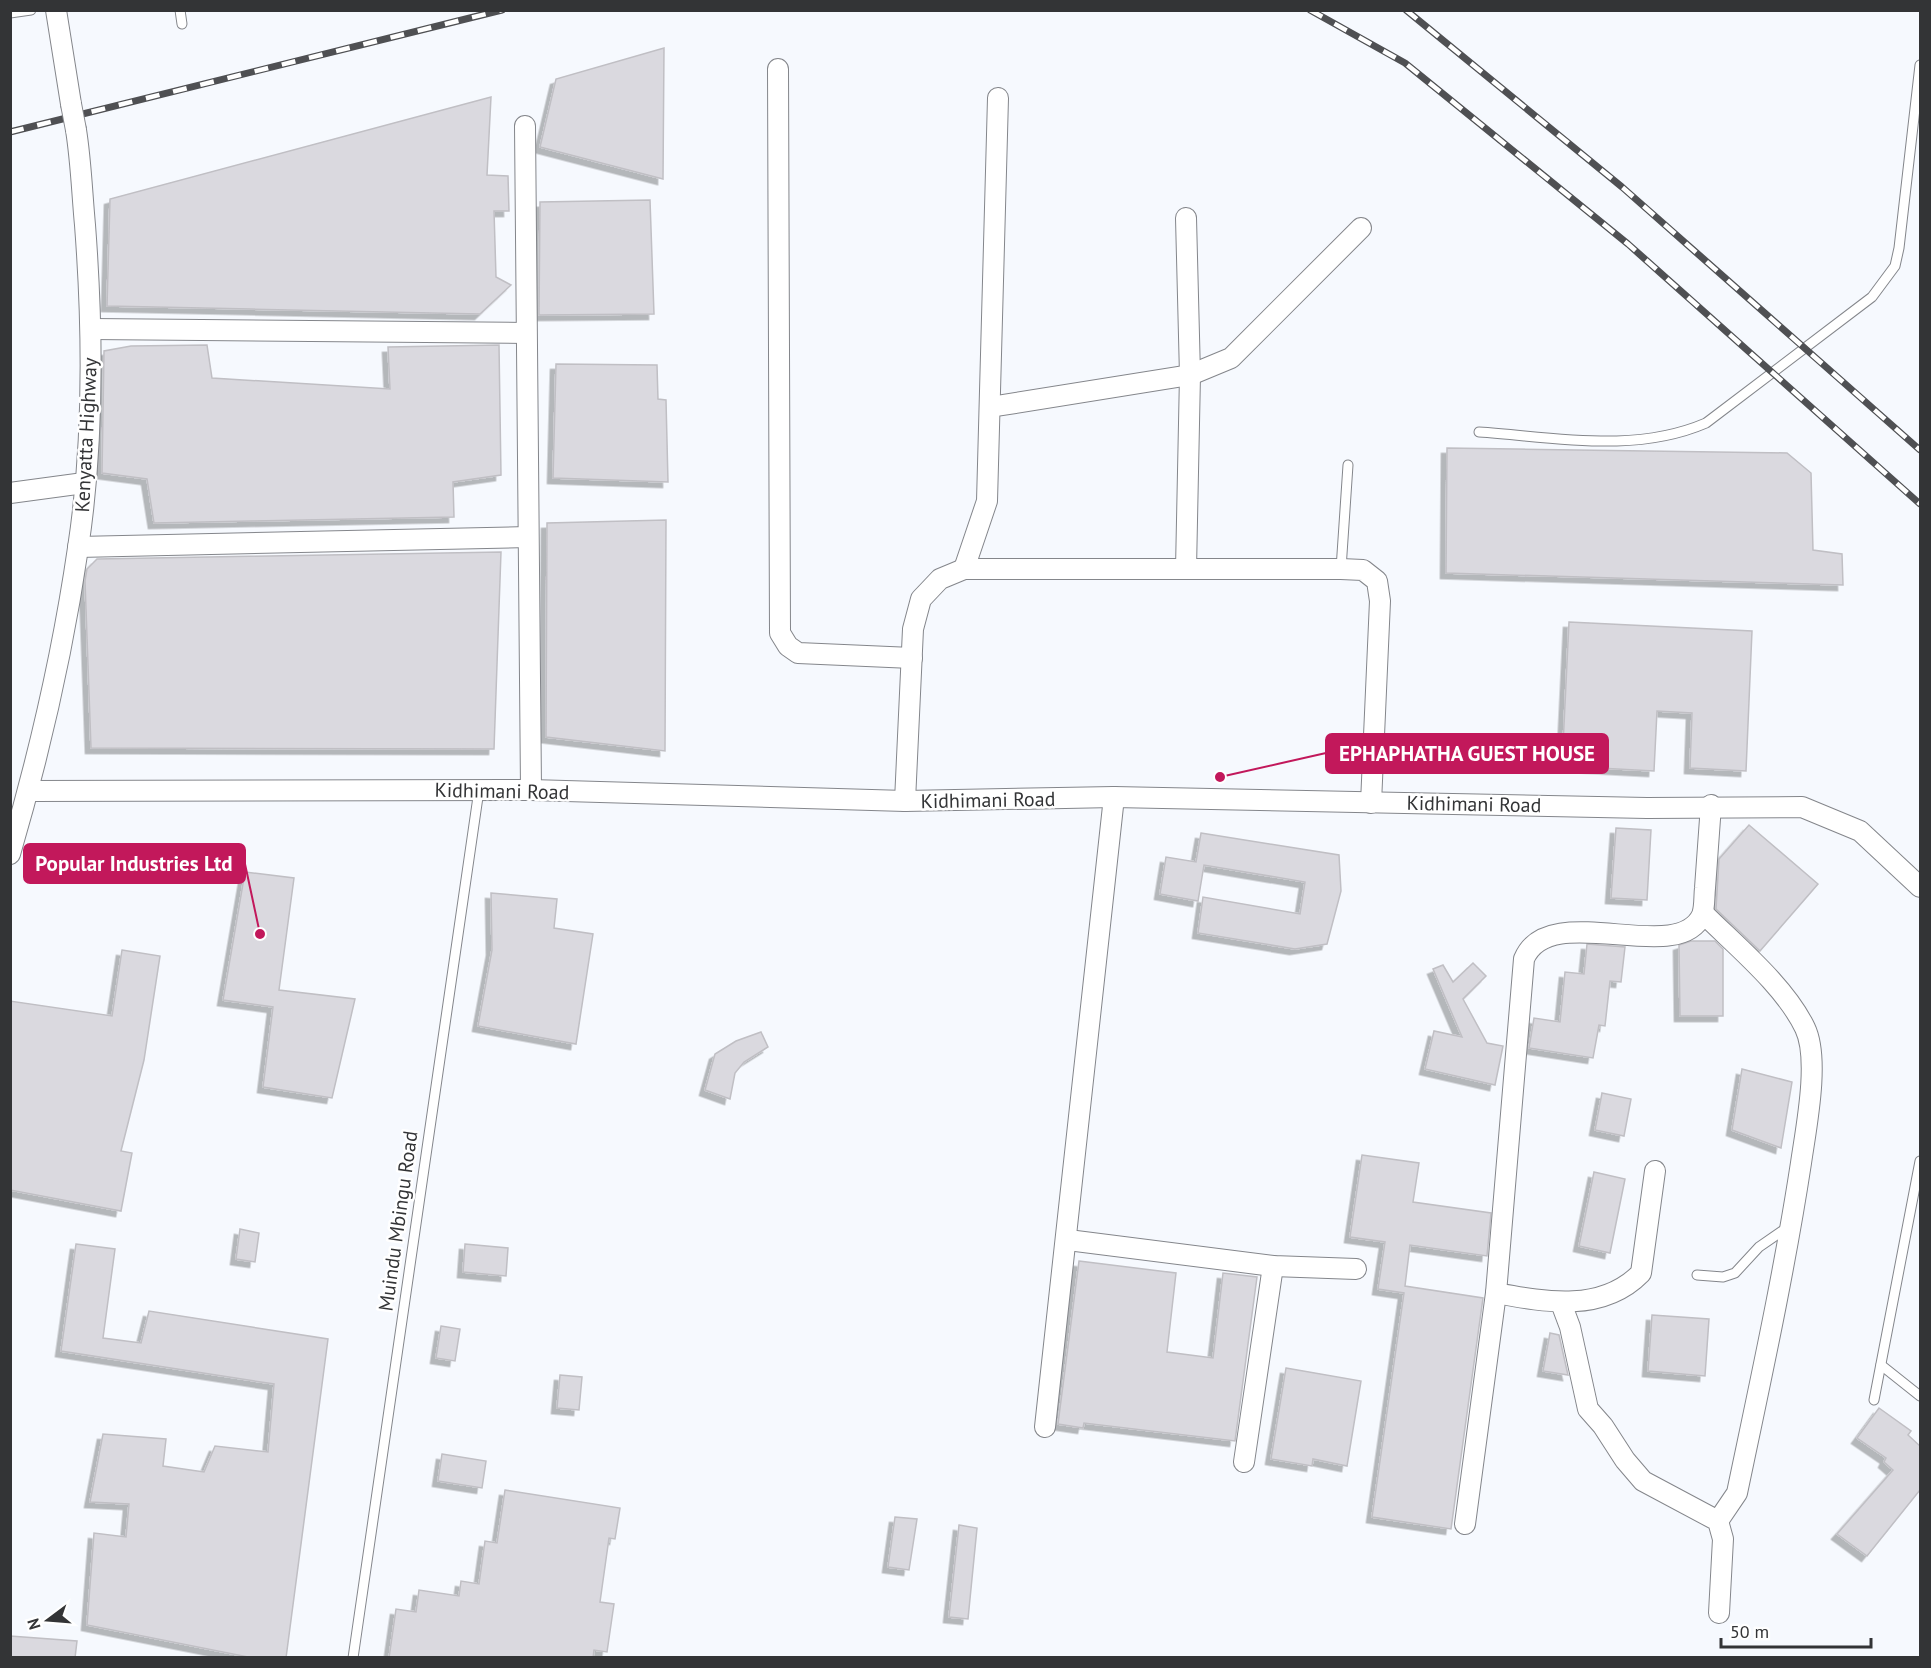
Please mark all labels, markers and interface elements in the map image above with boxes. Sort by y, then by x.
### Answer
street label: Kenyatta Highway [69,356,103,513]
callout: EPHAPHATHA GUEST HOUSE [1326,734,1608,773]
text: EPHAPHATHA GUEST HOUSE [1339,740,1595,767]
street label: Kidhimani Road [434,777,570,805]
street label: Kidhimani Road [920,786,1056,814]
street label: Kidhimani Road [1406,790,1542,818]
callout: Popular Industries Ltd [24,844,245,883]
text: Popular Industries Ltd [35,850,233,877]
street label: Muindu Mbingu Road [372,1129,424,1313]
north arrow [18,1590,78,1650]
scale bar [1721,1611,1871,1649]
text: N [23,1616,45,1632]
text: 50 m [1730,1620,1769,1643]

